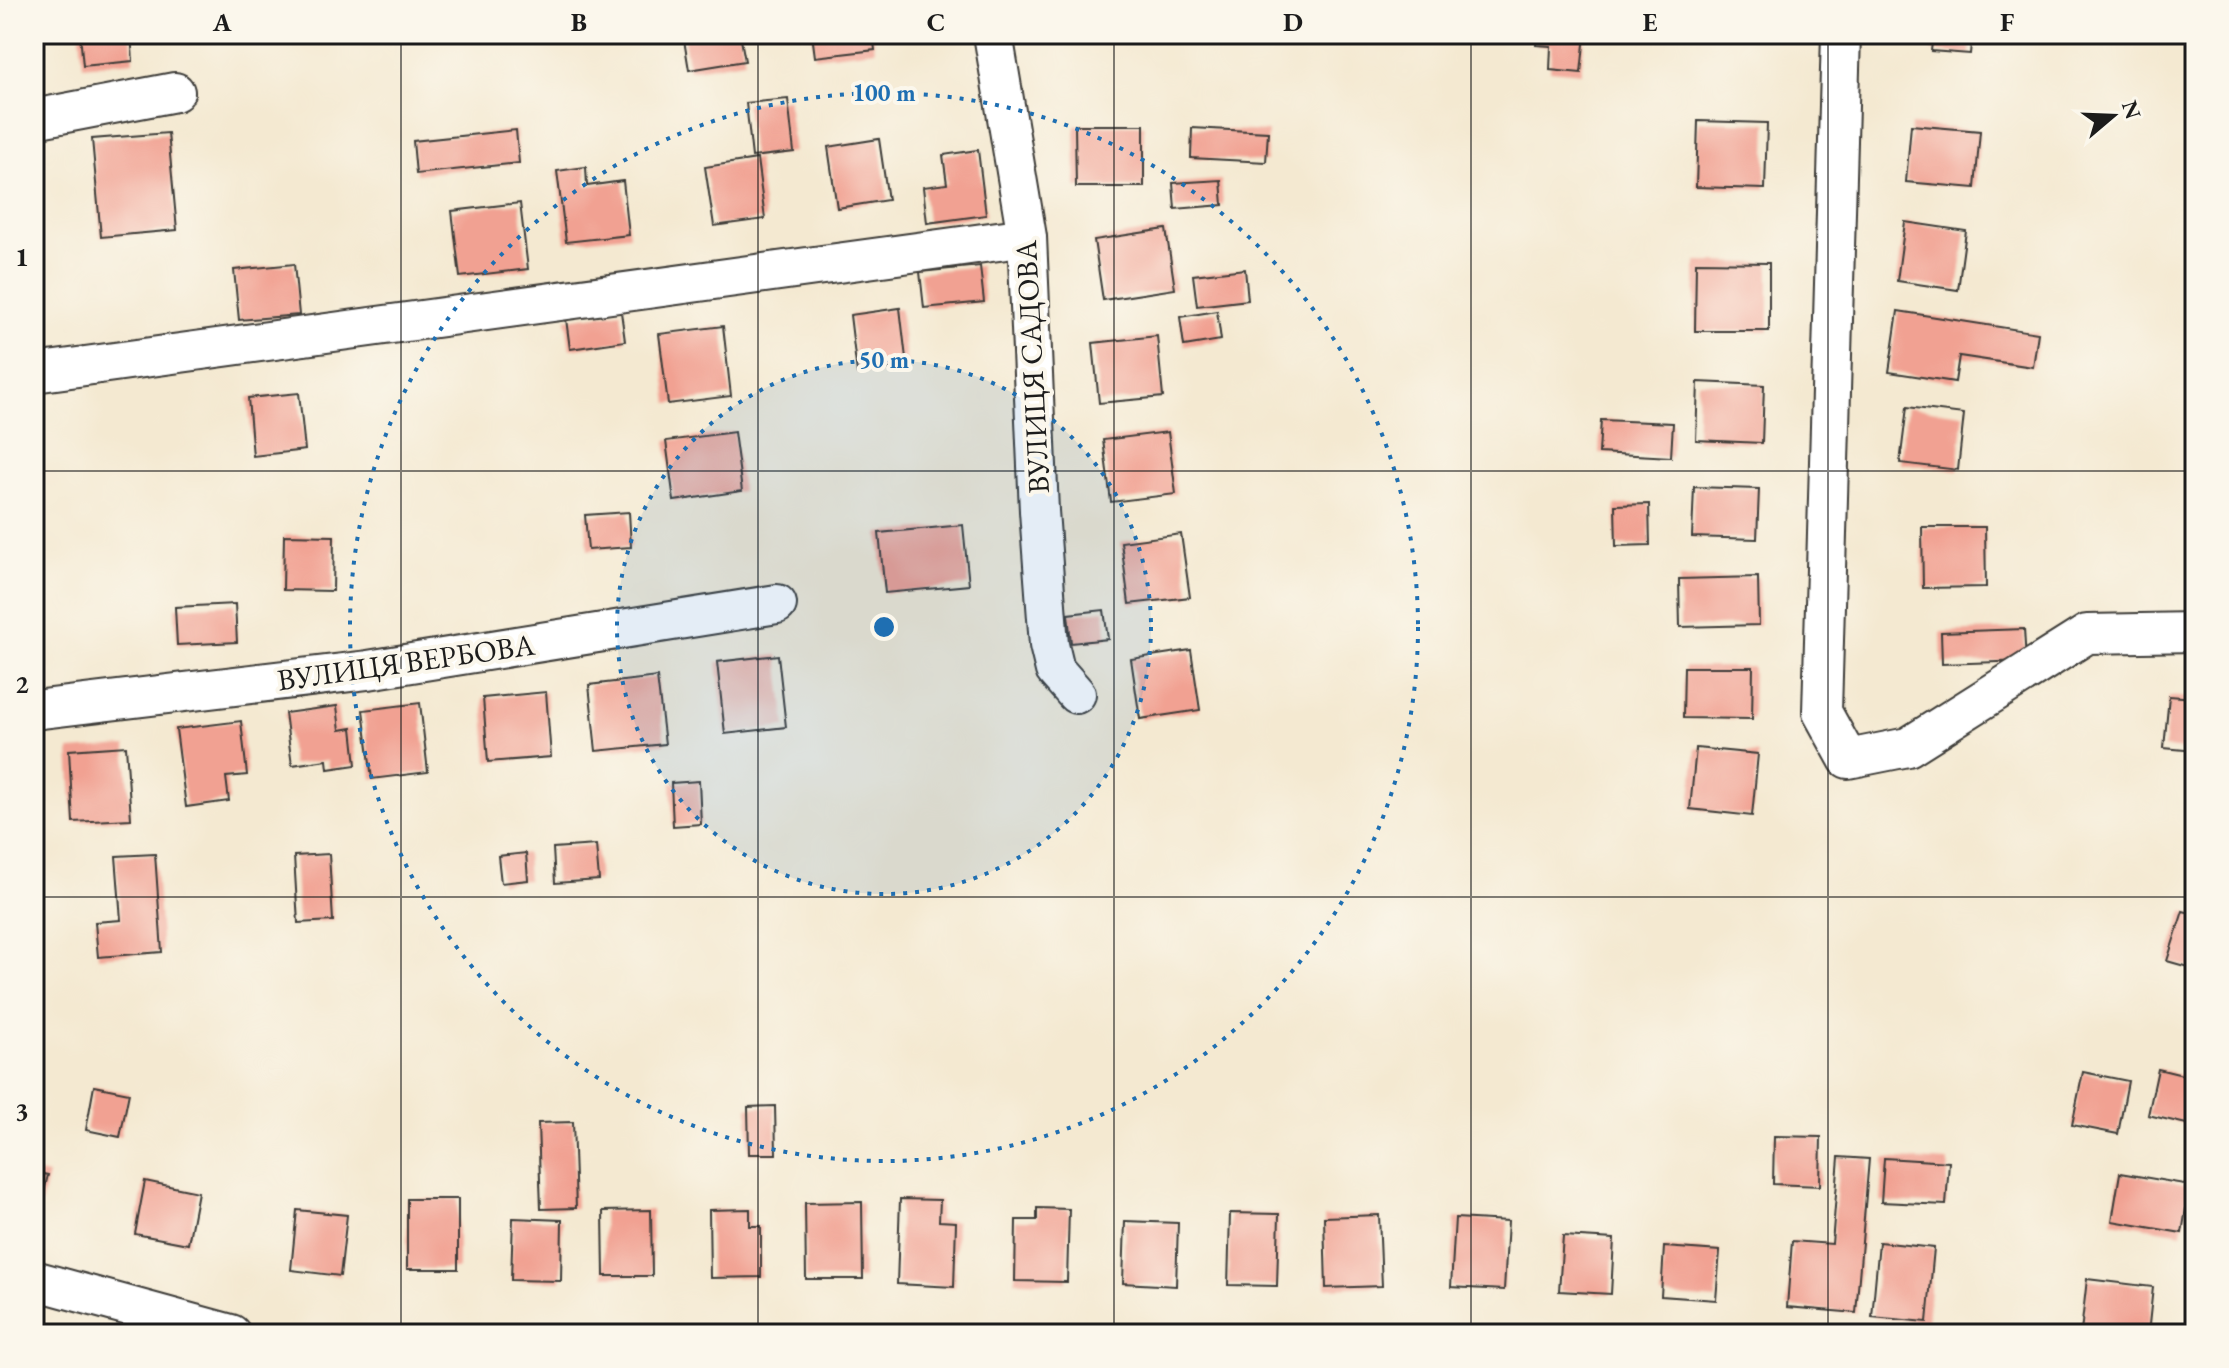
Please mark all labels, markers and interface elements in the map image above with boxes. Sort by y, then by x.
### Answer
text: A [212,5,232,39]
text: B [571,5,587,39]
text: C [927,5,945,39]
text: D [1283,5,1303,39]
text: E [1643,5,1658,39]
text: F [2000,5,2014,39]
north arrow [2073,76,2153,156]
text: 100 m [852,77,916,108]
text: N [2115,97,2148,123]
street label: ВУЛИЦЯ САДОВА [1006,239,1058,495]
text: 1 [15,240,29,274]
text: 50 m [859,344,909,375]
centre of rings [870,613,898,641]
street label: ВУЛИЦЯ ВЕРБОВА [275,625,537,699]
text: 2 [15,667,29,701]
text: 3 [15,1094,29,1128]

